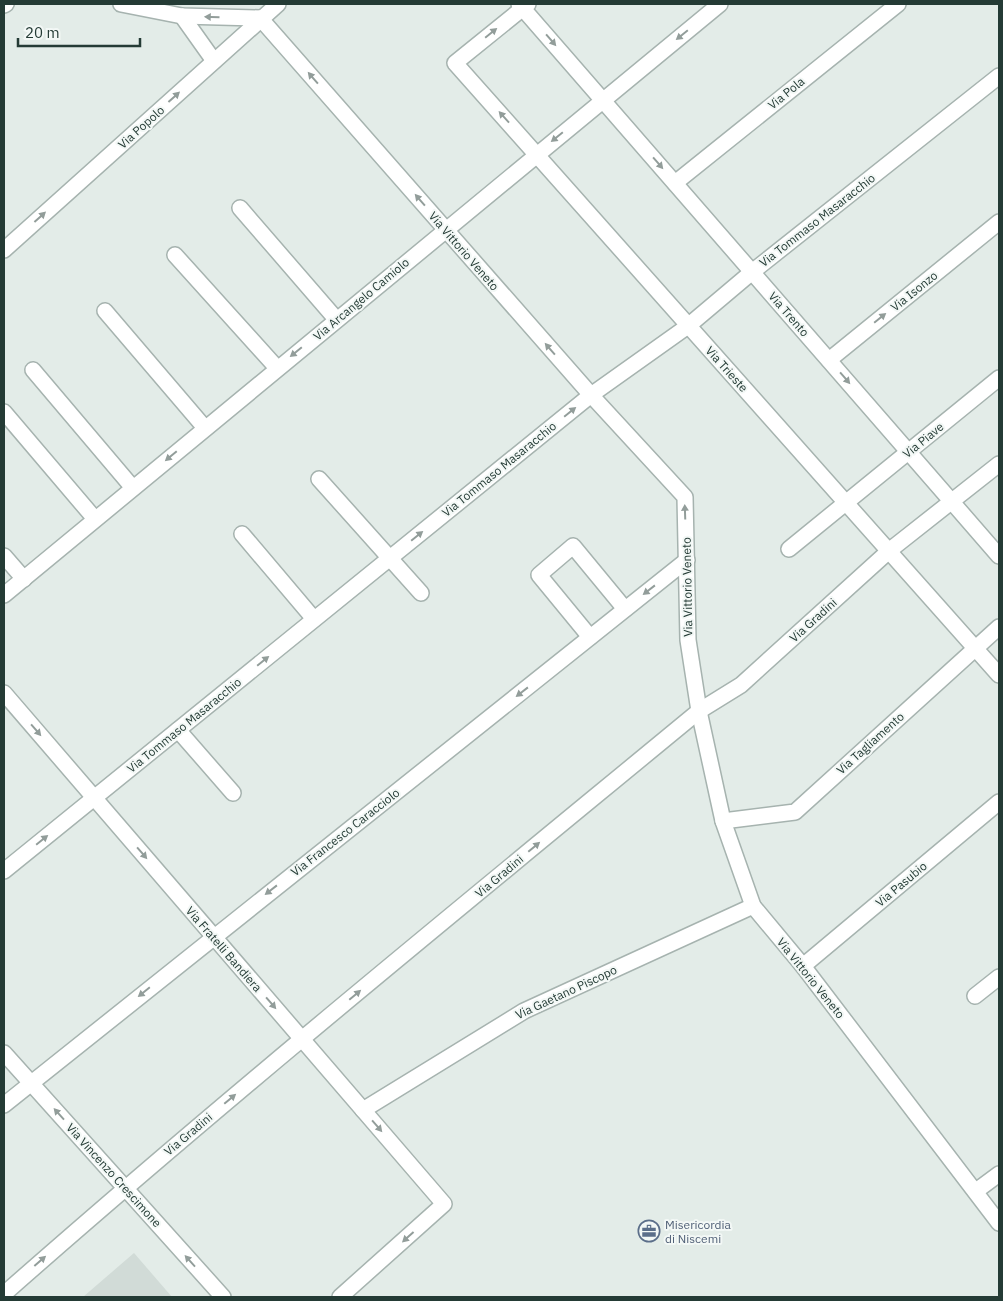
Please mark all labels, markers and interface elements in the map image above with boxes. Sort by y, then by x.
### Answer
one-way arrow [204,13,220,21]
scale bar [18,15,140,47]
text: 20 m [25,23,60,42]
one-way arrow [485,28,498,39]
one-way arrow [676,29,689,40]
one-way arrow [546,34,557,47]
one-way arrow [307,72,318,85]
street label: Via Pola [765,73,808,112]
one-way arrow [167,91,179,103]
street label: Via Popolo [115,102,167,152]
one-way arrow [498,112,510,124]
one-way arrow [550,132,563,143]
one-way arrow [652,157,664,169]
street label: Via Tommaso Masaracchio [756,170,878,270]
one-way arrow [414,194,425,207]
street label: Via Vittorio Veneto [426,208,503,294]
one-way arrow [34,212,47,223]
street label: Via Arcangelo Camiolo [310,254,412,343]
street label: Via Isonzo [888,267,941,314]
street label: Via Trento [765,289,813,340]
one-way arrow [874,313,887,324]
one-way arrow [544,343,556,355]
street label: Via Trieste [703,343,752,395]
one-way arrow [290,347,303,358]
one-way arrow [839,372,851,384]
one-way arrow [563,406,576,417]
street label: Via Tommaso Masaracchio [439,418,559,520]
street label: Via Piave [899,419,947,461]
one-way arrow [165,451,178,462]
one-way arrow [681,503,689,519]
one-way arrow [410,531,423,542]
street label: Via Vittorio Veneto [679,537,695,637]
one-way arrow [643,585,656,596]
street label: Via Gradini [786,595,840,645]
one-way arrow [256,655,269,666]
street label: Via Tommaso Masaracchio [124,674,244,776]
one-way arrow [515,686,528,697]
street label: Via Tagliamento [833,709,907,777]
one-way arrow [30,724,41,737]
street label: Via Francesco Caracciolo [288,785,403,879]
one-way arrow [35,835,48,846]
one-way arrow [528,841,541,852]
one-way arrow [136,847,147,860]
street label: Via Gradini [472,851,526,901]
street label: Via Pasubio [872,858,930,910]
one-way arrow [265,885,278,896]
street label: Via Fratelli Bandiera [183,903,266,995]
street label: Via Vittorio Veneto [774,935,848,1022]
street label: Via Gaetano Piscopo [513,962,619,1022]
one-way arrow [138,986,151,997]
one-way arrow [348,989,361,1000]
one-way arrow [265,996,276,1009]
one-way arrow [224,1093,237,1104]
one-way arrow [53,1108,65,1120]
street label: Via Gradini [161,1109,215,1159]
one-way arrow [371,1119,382,1132]
street label: Via Vincenzo Crescimone [63,1120,165,1230]
place label: Misericordia di Niscemi [665,1217,732,1246]
office icon: Misericordia di Niscemi [637,1219,661,1243]
one-way arrow [401,1231,414,1242]
one-way arrow [185,1254,196,1267]
one-way arrow [34,1256,47,1267]

